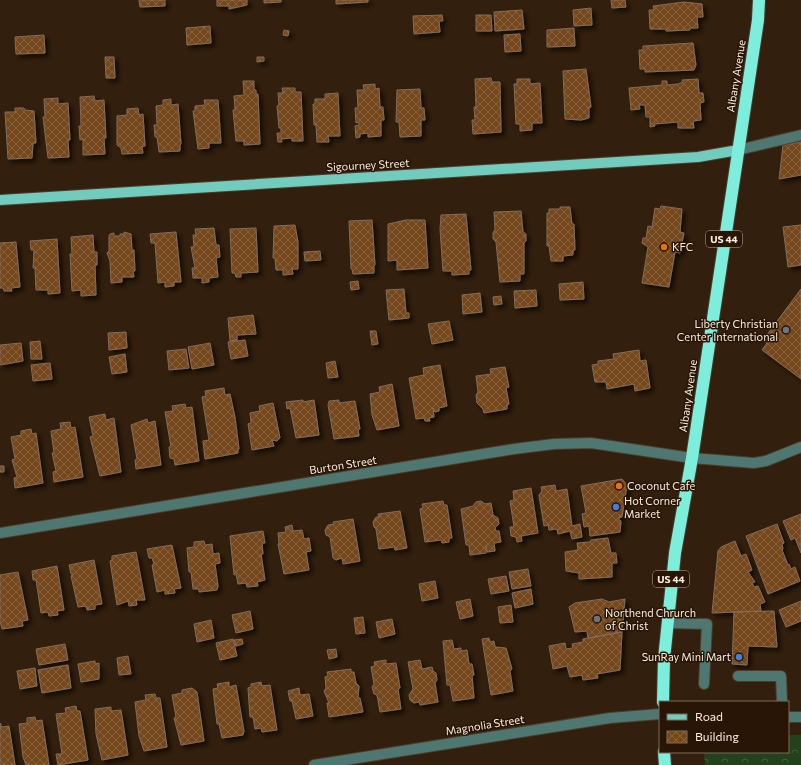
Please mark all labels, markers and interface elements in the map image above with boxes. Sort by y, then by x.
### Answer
street label: Albany Avenue [723,39,748,113]
street label: Sigourney Street [326,156,410,173]
road number: US 44 [706,231,742,247]
place label: KFC [672,240,693,253]
marker: KFC [659,242,669,252]
place label: Liberty Christian Center International [677,317,778,343]
marker: Liberty Christian Center International [781,325,791,335]
street label: Albany Avenue [676,359,699,433]
street label: Burton Street [308,453,378,476]
place label: Coconut Cafe [627,479,696,492]
marker: Coconut Cafe [614,481,624,491]
place label: Hot Corner Market [624,494,681,520]
marker: Hot Corner Market [611,502,621,512]
road number: US 44 [653,571,689,587]
place label: Northend Chrurch of Christ [605,606,696,632]
marker: Northend Chrurch of Christ [592,614,602,624]
place label: SunRay Mini Mart [642,650,731,663]
marker: SunRay Mini Mart [734,652,744,662]
legend [659,701,789,753]
text: Road [695,709,723,723]
street label: Magnolia Street [445,712,526,737]
text: Building [695,729,739,743]

